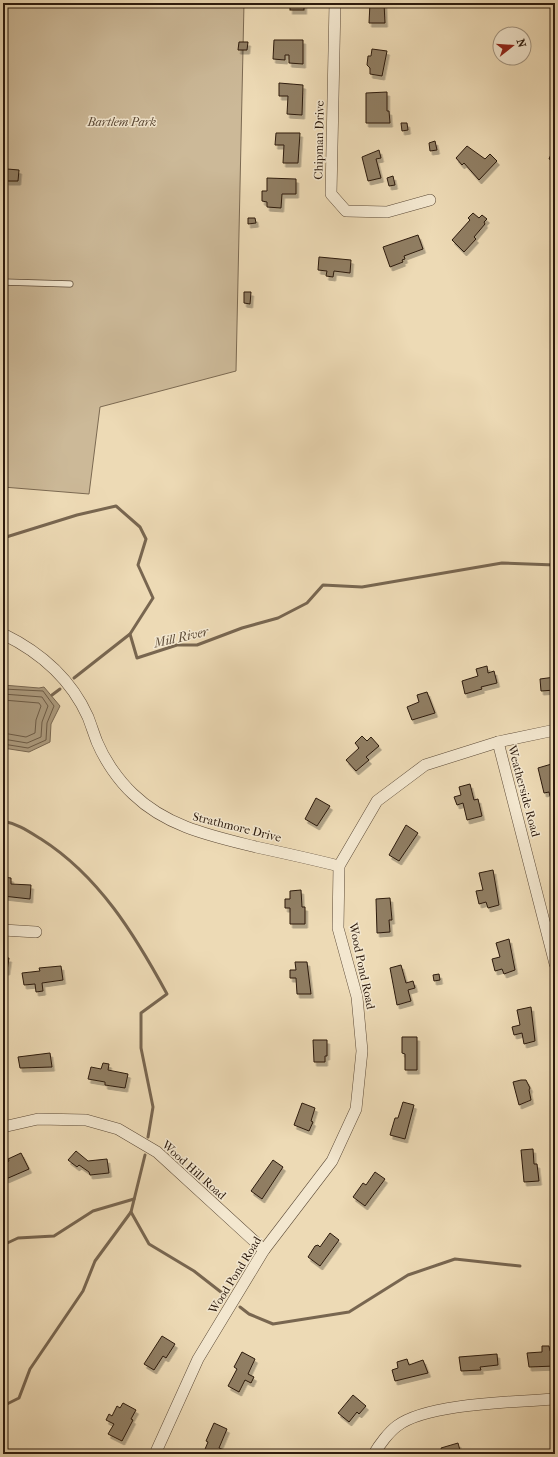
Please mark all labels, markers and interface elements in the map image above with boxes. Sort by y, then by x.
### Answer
north arrow [492,26,532,66]
text: N [514,37,529,50]
street label: Chipman Drive [311,100,327,180]
park label: Bartlem Park [87,115,156,129]
water label: Mill River [151,623,211,651]
street label: Weatherside Road [505,743,543,839]
street label: Strathmore Drive [191,809,283,845]
street label: Wood Pond Road [346,921,378,1011]
street label: Wood Hill Road [158,1137,229,1203]
street label: Wood Pond Road [205,1234,264,1317]

